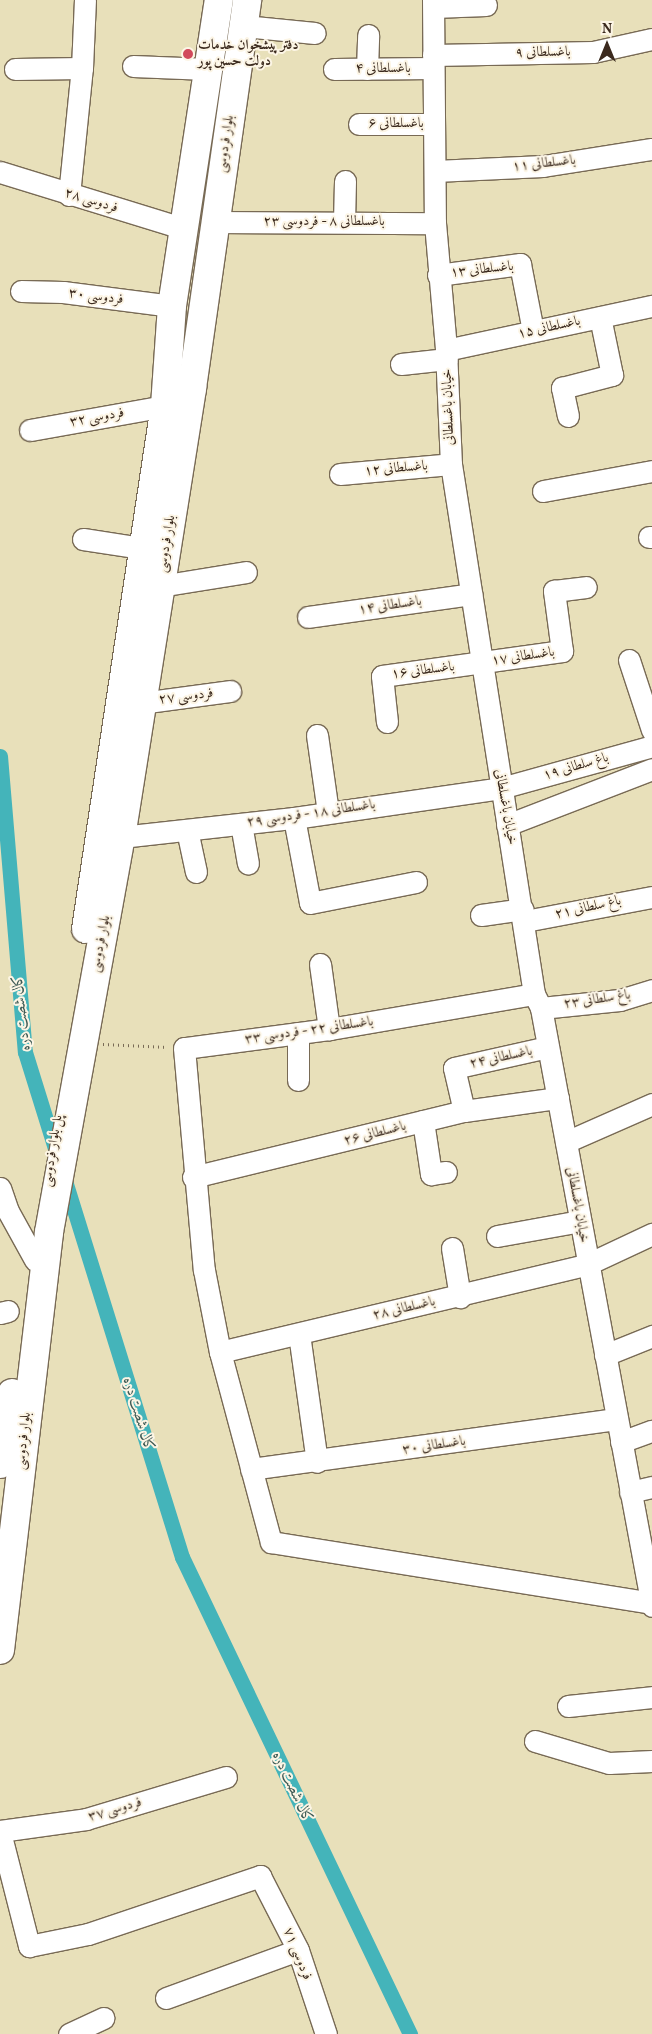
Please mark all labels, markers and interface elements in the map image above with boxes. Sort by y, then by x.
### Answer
north arrow [582,20,632,70]
text: N [602,20,612,39]
place label: دفتر پیشخوان خدمات دولت حسین پور [198,38,299,70]
street label: باغسلطانی ۹ [515,44,571,62]
marker: دفتر پیشخوان خدمات دولت حسین پور [182,48,194,60]
street label: باغسلطانی ۴ [355,61,411,77]
street label: بلوار فردوسی [214,114,238,174]
street label: باغسلطانی ۶ [368,116,424,132]
street label: باغسلطانی ۱۱ [511,152,577,176]
street label: فردوسی ۲۸ [62,185,120,217]
street label: باغسلطانی ۸ - فردوسی ۲۳ [263,214,385,230]
street label: باغسلطانی ۱۳ [449,258,515,282]
street label: فردوسی ۳۰ [68,285,124,309]
street label: باغسلطانی ۱۵ [516,313,582,343]
street label: خیابان باغسلطانی [439,368,459,446]
street label: فردوسی ۳۲ [68,405,126,431]
street label: باغسلطانی ۱۲ [364,458,428,480]
street label: بلوار فردوسی [154,514,180,574]
street label: باغسلطانی ۱۴ [357,593,423,619]
street label: باغسلطانی ۱۷ [490,644,556,670]
street label: باغسلطانی ۱۶ [390,659,456,683]
street label: فردوسی ۲۷ [158,685,214,709]
street label: باغ سلطانی ۱۹ [541,750,611,784]
street label: خیابان باغسلطانی [490,768,520,846]
street label: باغسلطانی ۱۸ - فردوسی ۲۹ [245,797,377,831]
street label: باغ سلطانی ۲۱ [553,893,623,923]
street label: بلوار فردوسی [87,914,115,974]
water label: کال شصت دره [9,973,35,1051]
street label: باغ سلطانی ۲۳ [563,987,631,1013]
street label: باغسلطانی ۲۲ - فردوسی ۳۳ [243,1014,375,1048]
street label: باغسلطانی ۲۴ [468,1043,534,1073]
street label: پل بلوار فردوسی [39,1114,67,1188]
street label: باغسلطانی ۲۶ [342,1118,408,1150]
street label: خیابان باغسلطانی [562,1166,592,1244]
street label: باغسلطانی ۲۸ [371,1294,437,1324]
water label: کال شصت دره [118,1376,158,1454]
street label: بلوار فردوسی [13,1411,35,1471]
street label: باغسلطانی ۳۰ [401,1433,467,1459]
water label: کال شصت دره [268,1749,316,1827]
street label: فردوسی ۳۷ [86,1794,144,1826]
street label: فردوسی ۷۱ [279,1925,315,1983]

